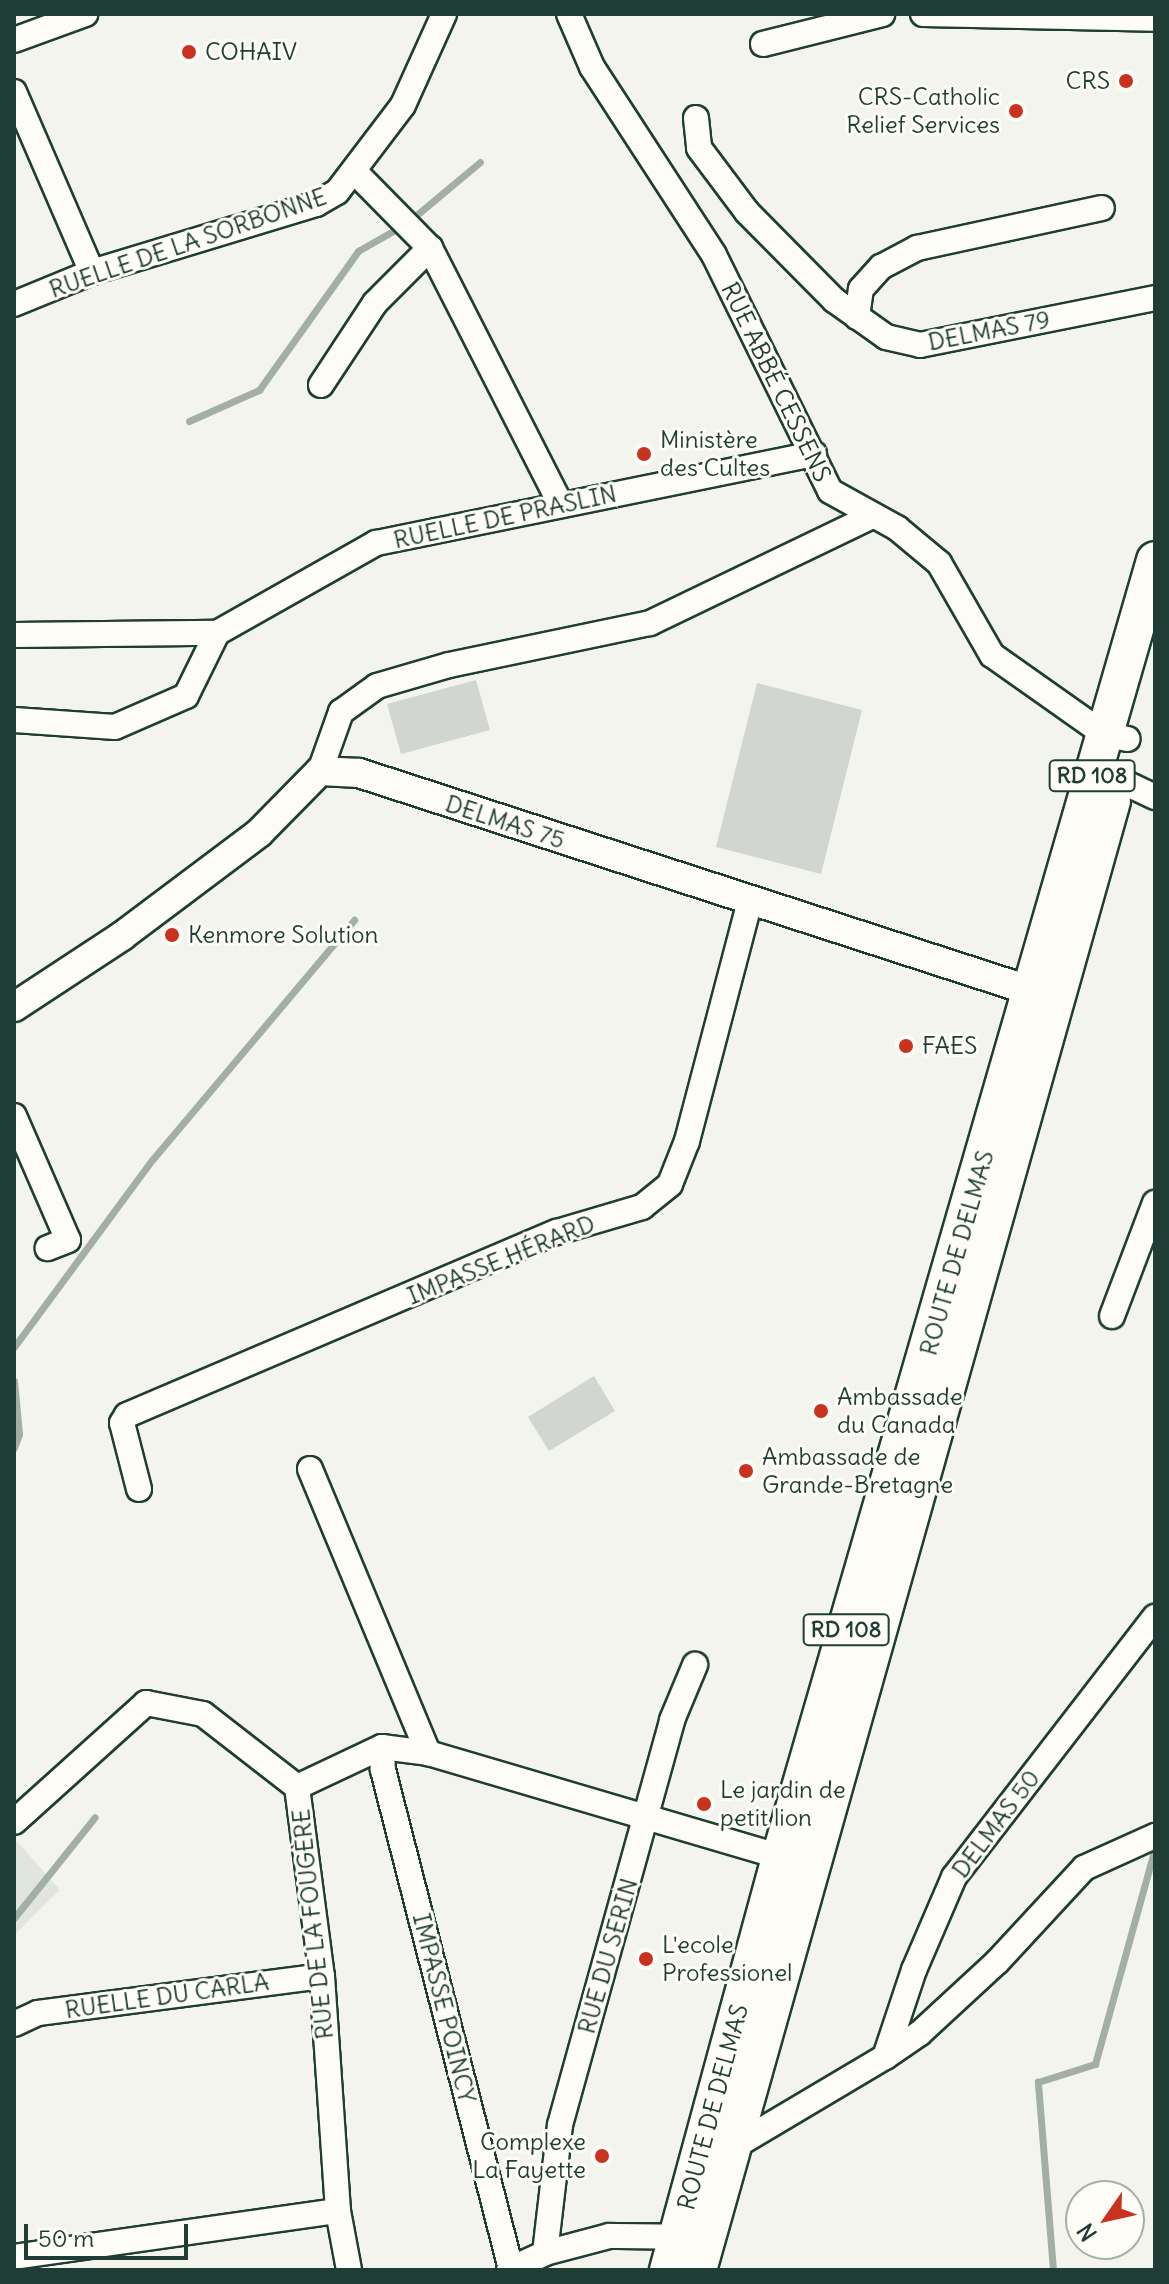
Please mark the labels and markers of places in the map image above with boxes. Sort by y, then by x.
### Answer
place label: COHAIV [205,38,297,66]
marker: COHAIV [180,43,198,61]
place label: CRS [1066,67,1110,95]
marker: CRS [1117,72,1135,90]
place label: CRS-Catholic Relief Services [846,83,1000,139]
marker: CRS-Catholic Relief Services [1007,102,1025,120]
place label: Ministère des Cultes [660,426,770,482]
marker: Ministère des Cultes [635,445,653,463]
place label: Kenmore Solution [188,921,378,949]
marker: Kenmore Solution [163,926,181,944]
place label: FAES [922,1032,977,1060]
marker: FAES [897,1037,915,1055]
place label: Ambassade du Canada [837,1383,963,1439]
marker: Ambassade du Canada [812,1402,830,1420]
place label: Ambassade de Grande-Bretagne [762,1443,953,1499]
marker: Ambassade de Grande-Bretagne [737,1462,755,1480]
place label: Le jardin de petit lion [720,1776,846,1832]
marker: Le jardin de petit lion [695,1795,713,1813]
place label: L'ecole Professionel [662,1931,792,1987]
marker: L'ecole Professionel [637,1950,655,1968]
place label: Complexe La Fayette [472,2128,586,2184]
marker: Complexe La Fayette [593,2147,611,2165]

